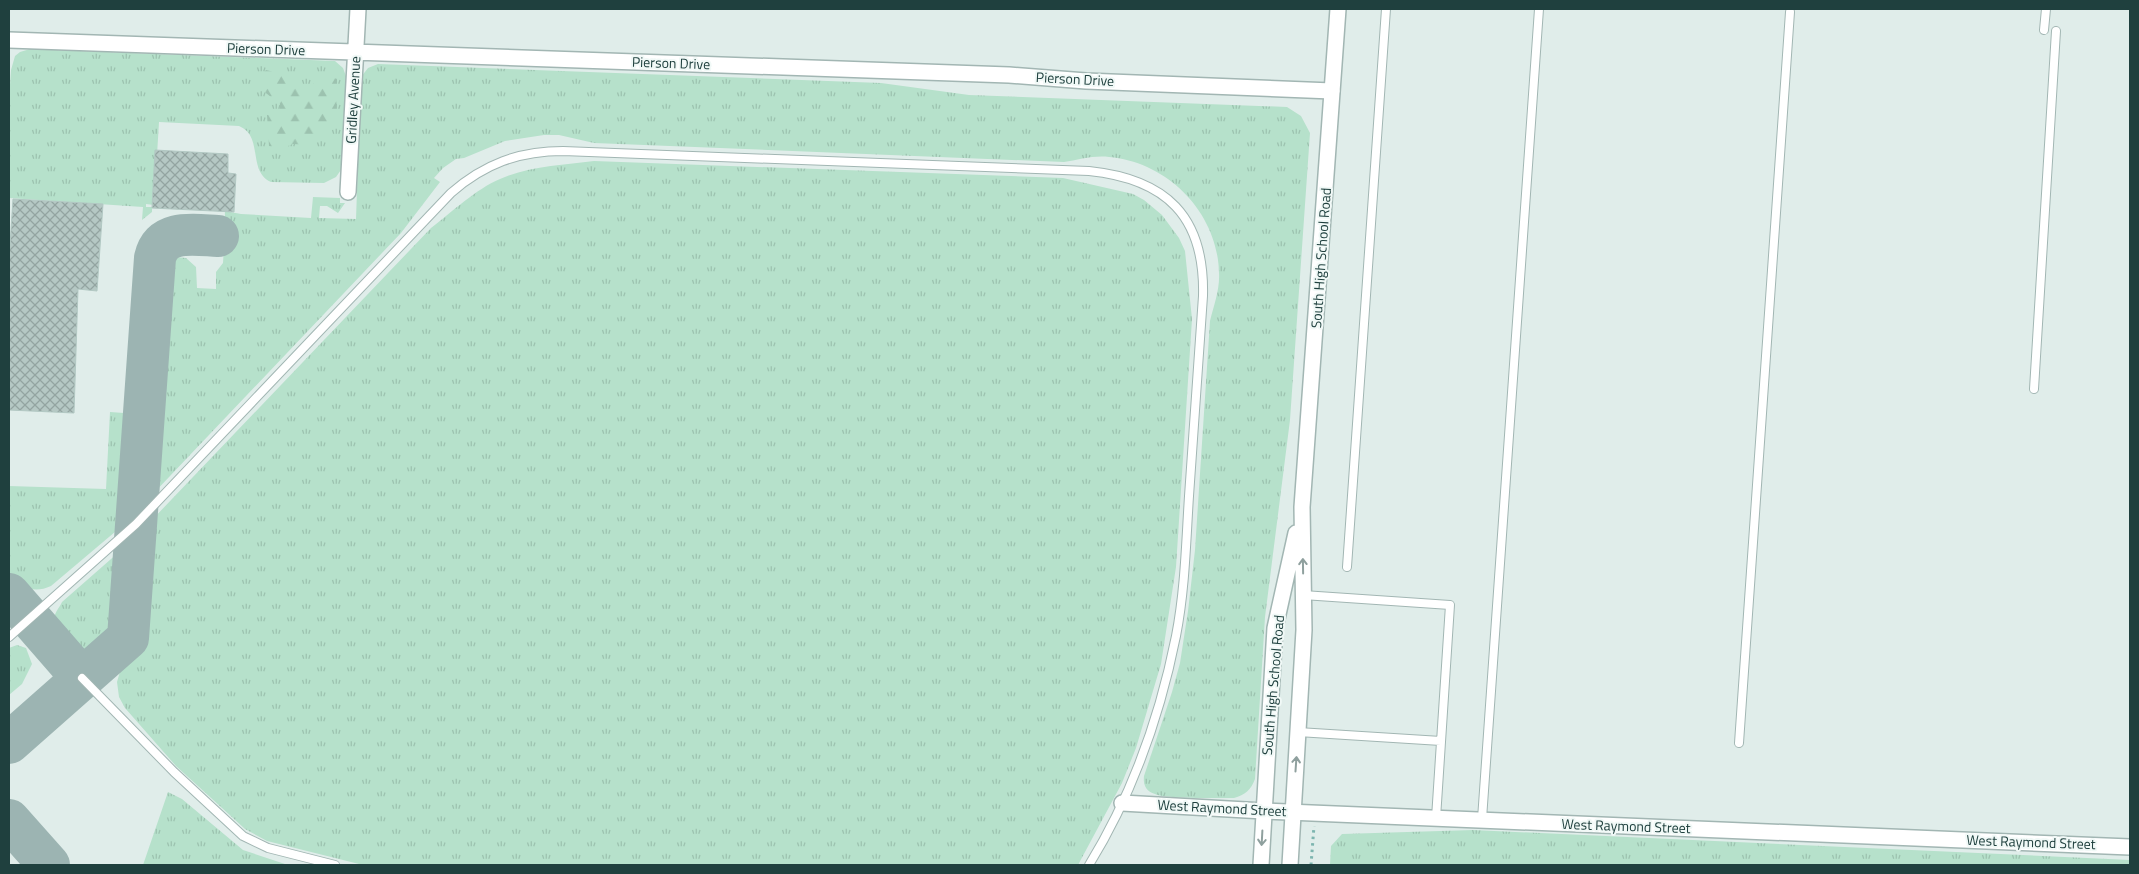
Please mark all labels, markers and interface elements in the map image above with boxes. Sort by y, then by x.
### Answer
street label: Pierson Drive [226,37,306,60]
street label: Pierson Drive [631,51,711,74]
street label: Gridley Avenue [340,56,365,144]
street label: Pierson Drive [1035,66,1115,91]
street label: South High School Road [1305,187,1336,329]
one-way arrow [1298,559,1308,575]
street label: South High School Road [1256,614,1289,756]
one-way arrow [1292,756,1301,772]
street label: West Raymond Street [1157,794,1287,821]
street label: West Raymond Street [1561,813,1691,838]
street label: West Raymond Street [1966,829,2096,854]
one-way arrow [1258,830,1267,846]

